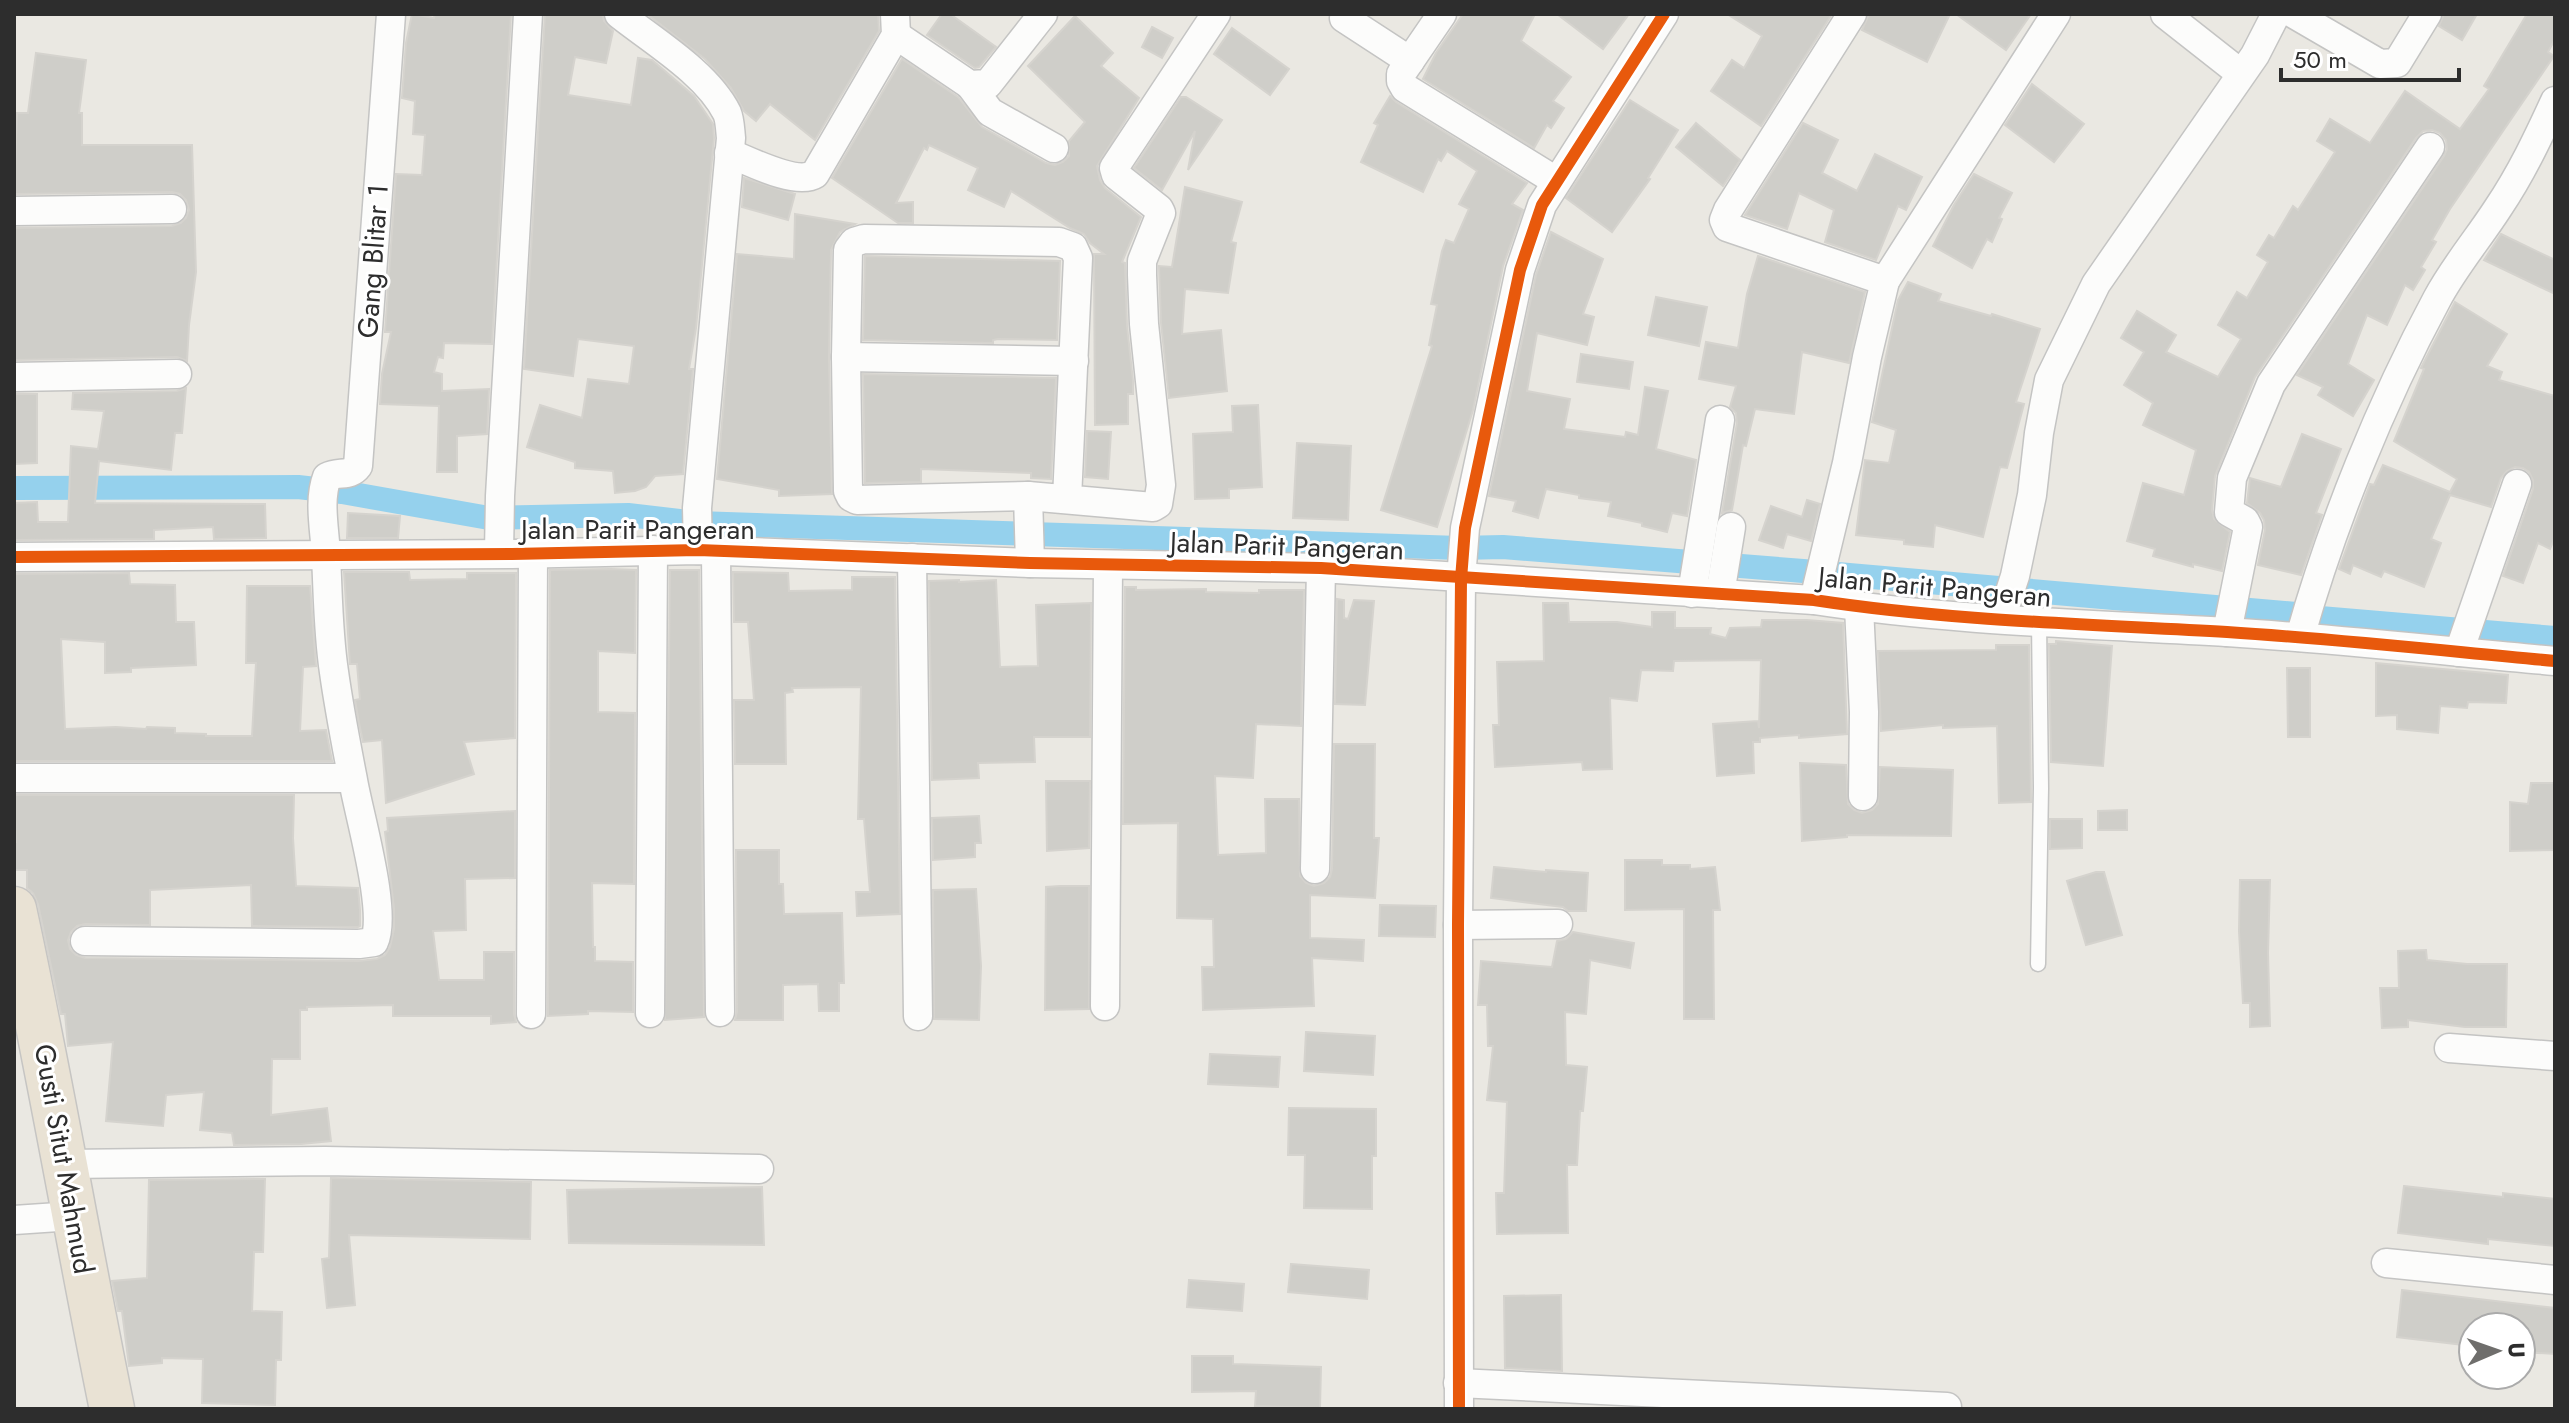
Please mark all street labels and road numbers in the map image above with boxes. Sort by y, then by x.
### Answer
street label: Gang Blitar 1 [347,183,399,339]
street label: Jalan Parit Pangeran [517,509,755,550]
street label: Jalan Parit Pangeran [1165,521,1405,571]
street label: Jalan Parit Pangeran [1813,556,2053,618]
street label: Gusti Situt Mahmud [24,1041,104,1277]

